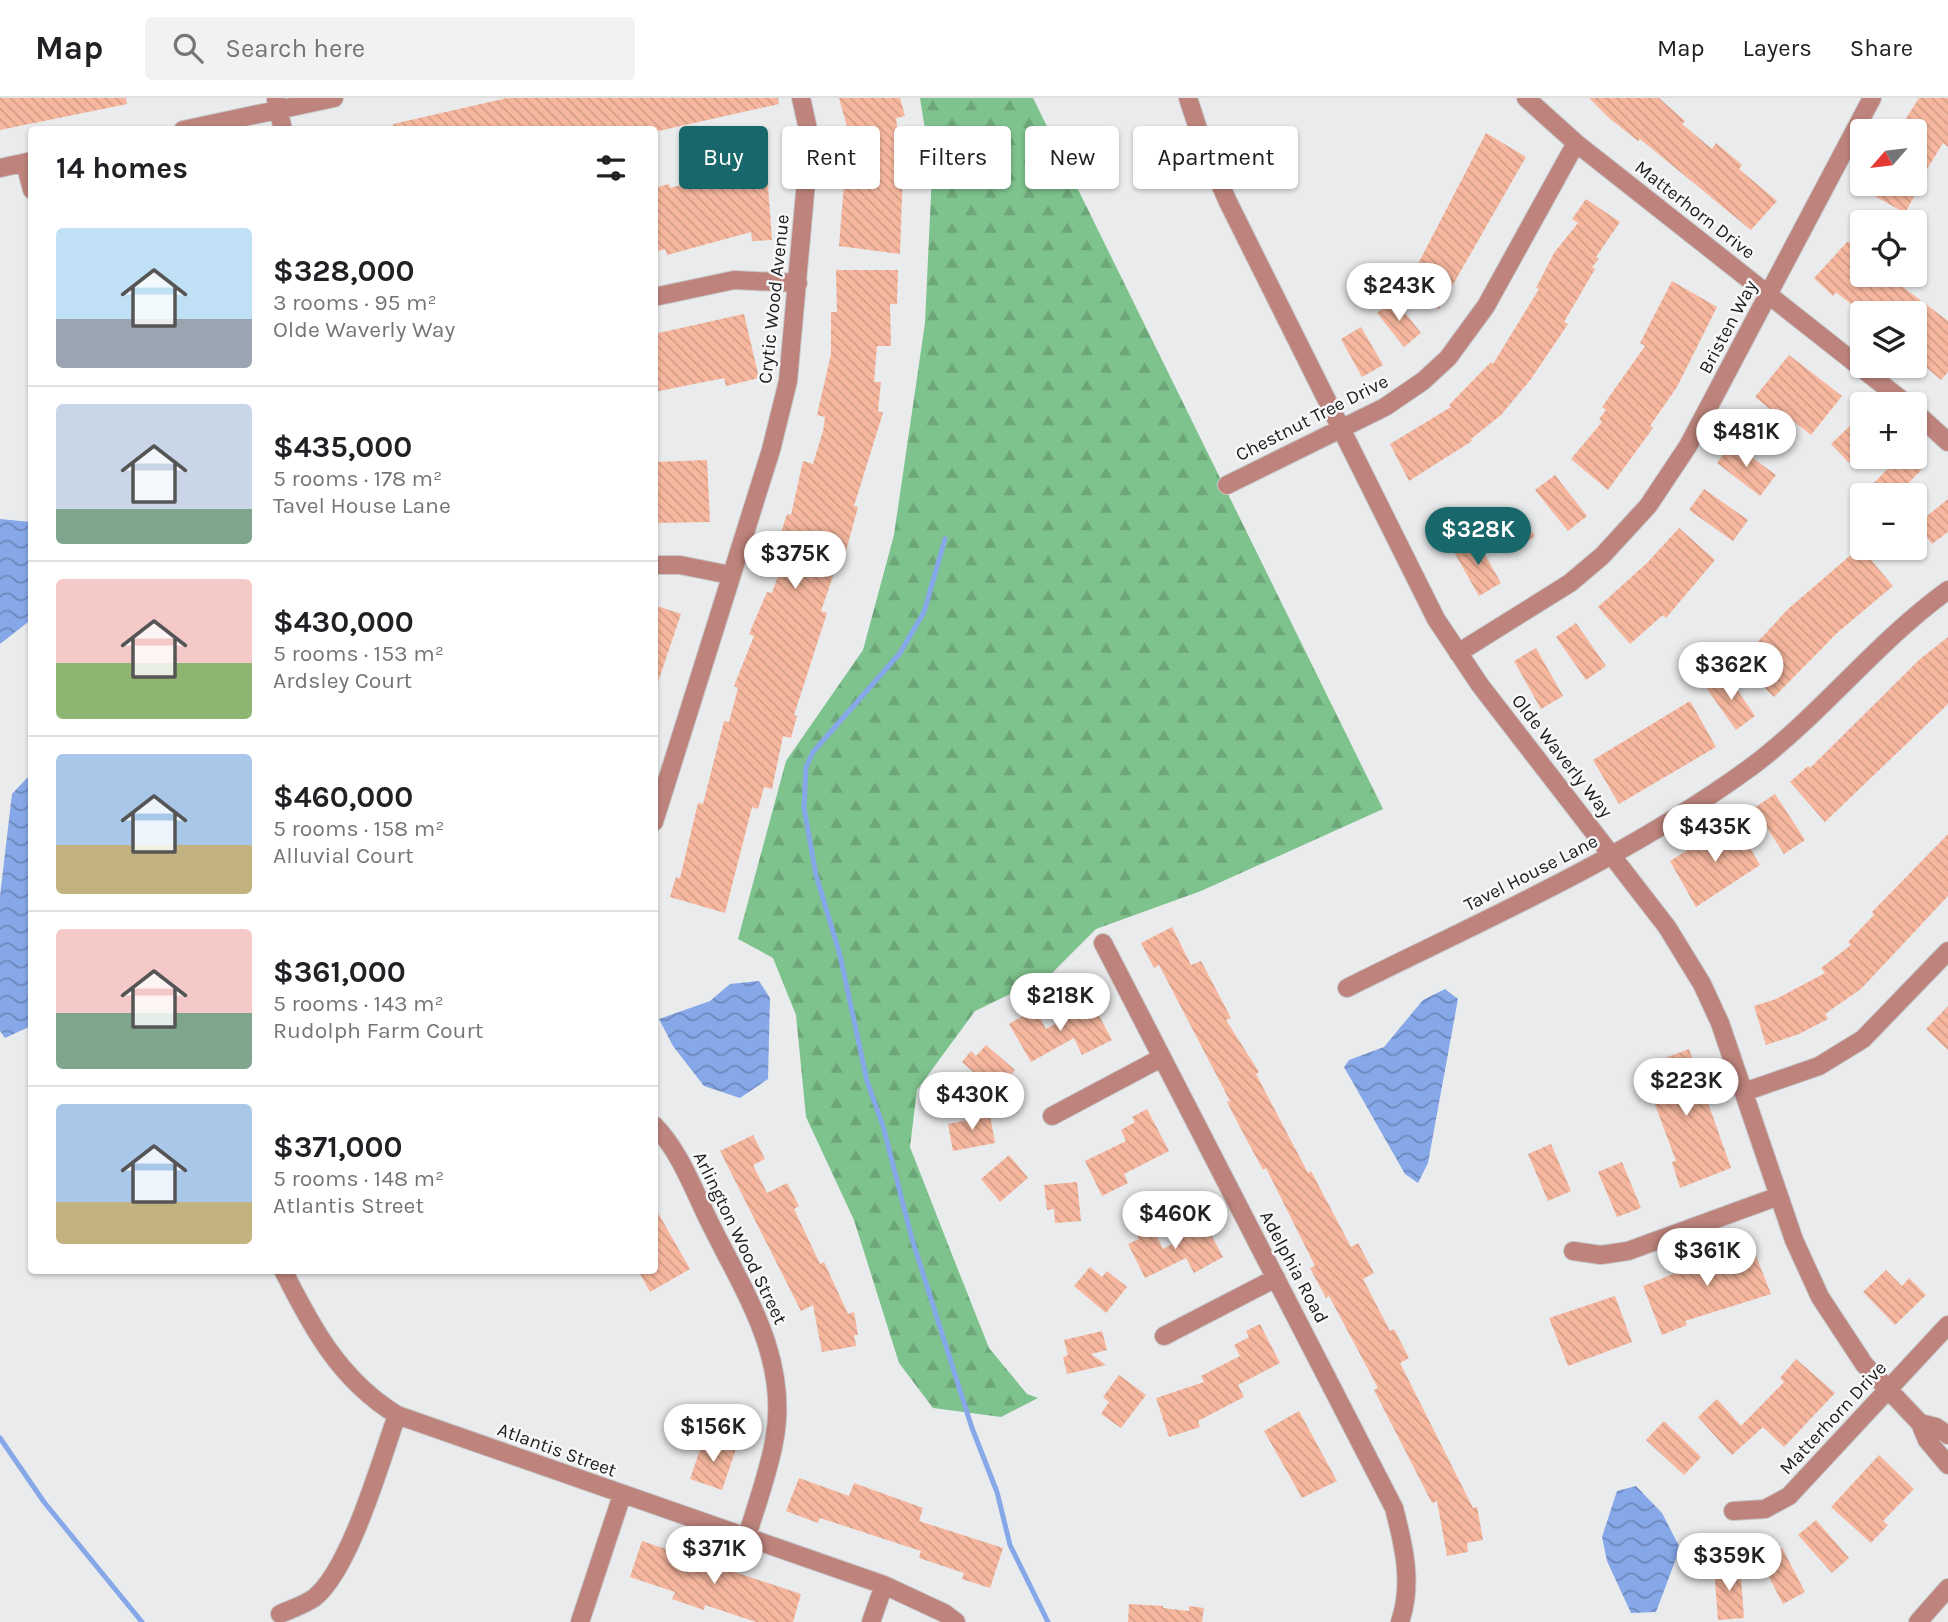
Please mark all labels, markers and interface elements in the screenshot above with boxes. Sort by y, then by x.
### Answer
search box [145,17,635,80]
text: Map [35,29,103,67]
icon: search [169,29,207,67]
text: Search here [225,33,365,64]
text: Map [1657,34,1705,62]
text: Layers [1743,34,1812,62]
text: Share [1850,34,1913,62]
north arrow [1850,119,1927,196]
map controls [1850,119,1927,560]
chip: Buy [679,126,768,189]
chip: Rent [782,126,880,189]
chip: Filters [894,126,1011,189]
chip: New [1025,126,1119,189]
chip: Apartment [1133,126,1298,189]
icon: filters [592,149,630,187]
text: 14 homes [56,150,188,186]
street label: Matterhorn Drive [1630,156,1760,264]
button: locate [1850,210,1927,287]
street label: Crytic Wood Avenue [754,213,794,385]
text: $328,000 [273,253,414,289]
icon: home [112,256,196,340]
pin: $243K [1350,264,1448,323]
text: $243K [1363,272,1435,299]
street label: Bristen Way [1694,276,1762,378]
text: 3 rooms · 95 m² [273,289,437,316]
button: layers [1850,301,1927,378]
text: Olde Waverly Way [273,316,455,343]
street label: Chestnut Tree Drive [1232,370,1392,466]
button: + [1850,392,1927,469]
pin: $481K [1697,410,1795,469]
text: $481K [1712,418,1780,445]
text: $435,000 [273,429,412,465]
icon: home [112,432,196,516]
text: 5 rooms · 178 m² [273,465,442,492]
button: − [1850,483,1927,560]
text: Tavel House Lane [273,492,451,519]
pin: $328K [1429,508,1527,567]
text: $328K [1441,516,1515,543]
pin: $375K [746,532,844,591]
text: $375K [760,540,830,567]
text: $430,000 [273,604,414,640]
icon: home [112,607,196,691]
text: 5 rooms · 153 m² [273,640,444,667]
pin: $362K [1682,642,1780,702]
text: $362K [1694,651,1768,678]
text: Ardsley Court [273,667,412,694]
street label: Olde Waverly Way [1507,690,1617,822]
text: $460,000 [273,779,413,815]
icon: home [112,782,196,866]
pin: $435K [1666,804,1764,864]
text: $435K [1679,813,1751,840]
text: 5 rooms · 158 m² [273,815,444,842]
street label: Tavel House Lane [1461,830,1601,916]
text: Alluvial Court [273,842,414,869]
text: $361,000 [273,954,406,990]
icon: home [112,957,196,1041]
pin: $218K [1011,974,1109,1033]
text: $218K [1026,982,1094,1009]
text: 5 rooms · 143 m² [273,990,444,1017]
text: Rudolph Farm Court [273,1017,483,1044]
pin: $223K [1637,1058,1735,1118]
text: $223K [1649,1067,1723,1094]
pin: $430K [923,1072,1021,1132]
text: $430K [935,1081,1009,1108]
text: $371,000 [273,1129,402,1165]
icon: home [112,1132,196,1216]
street label: Arlington Wood Street [689,1148,791,1328]
text: 5 rooms · 148 m² [273,1165,444,1192]
text: Atlantis Street [273,1192,424,1219]
pin: $460K [1126,1192,1224,1251]
text: $460K [1138,1200,1212,1227]
street label: Adelphia Road [1255,1207,1333,1327]
pin: $361K [1658,1228,1756,1288]
text: $361K [1673,1237,1741,1264]
street label: Matterhorn Drive [1775,1357,1891,1479]
pin: $156K [664,1404,762,1464]
text: $156K [680,1413,746,1440]
street label: Atlantis Street [495,1418,619,1482]
pin: $371K [665,1526,763,1586]
pin: $359K [1680,1534,1778,1593]
text: $371K [682,1535,746,1562]
text: $359K [1693,1542,1765,1569]

